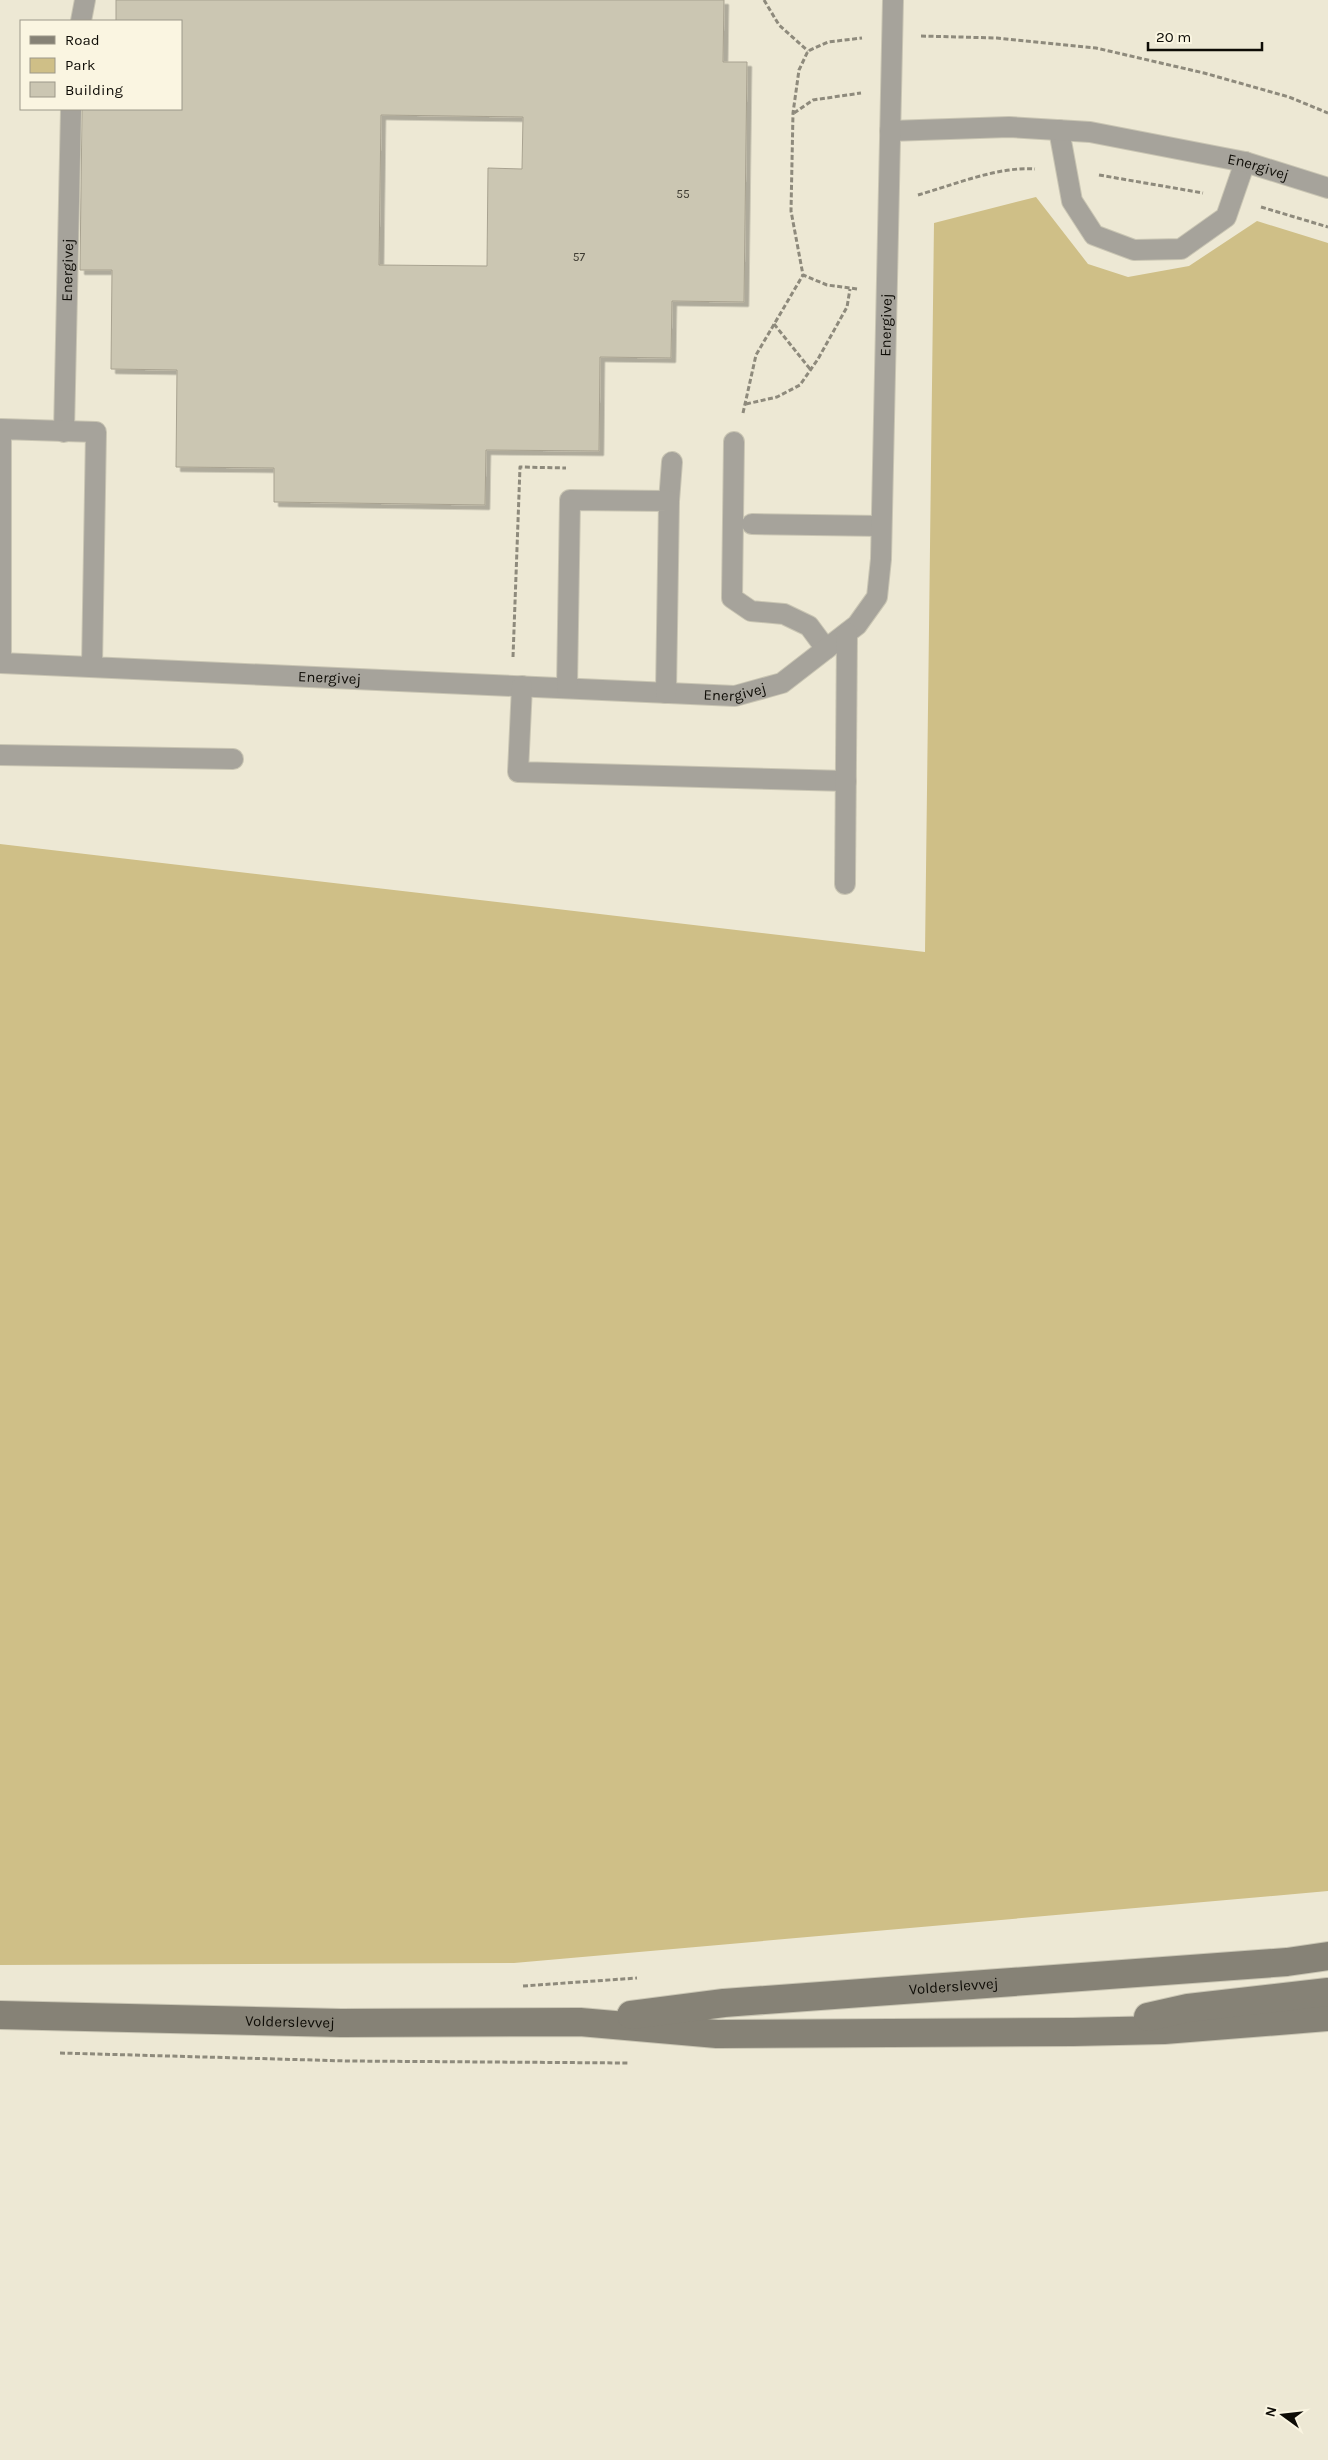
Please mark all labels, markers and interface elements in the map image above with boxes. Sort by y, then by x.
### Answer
legend [20,20,182,110]
scale bar [1148,20,1262,52]
text: 20 m [1156,28,1191,46]
text: Road [65,31,100,49]
text: Park [65,56,95,74]
text: Building [65,81,123,99]
street label: Energivej [1226,150,1291,184]
house number: 55 [676,187,690,201]
street label: Energivej [58,238,77,302]
house number: 57 [573,250,586,264]
street label: Energivej [876,293,896,357]
street label: Energivej [298,667,362,688]
street label: Energivej [703,679,768,705]
street label: Volderslevvej [908,1974,999,1999]
street label: Volderslevvej [245,2012,335,2032]
north arrow [1258,2390,1308,2440]
text: N [1261,2405,1280,2419]

